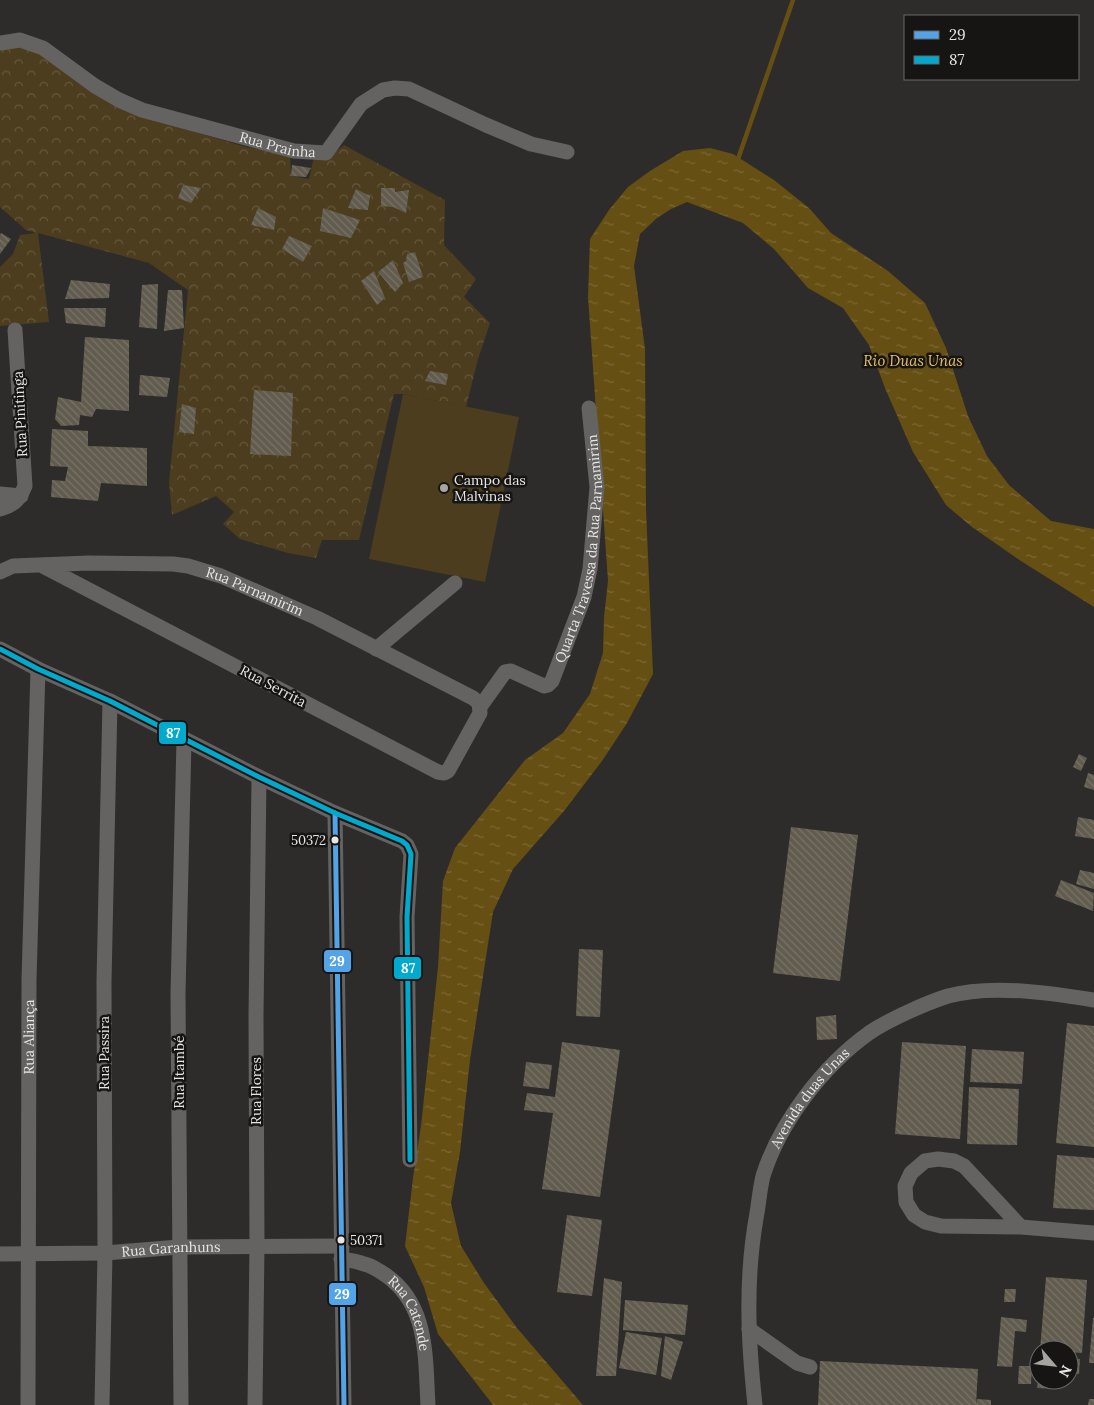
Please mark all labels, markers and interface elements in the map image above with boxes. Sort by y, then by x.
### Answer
legend [904,15,1079,80]
text: 29 [949,25,966,44]
text: 87 [949,50,964,69]
street label: Rua Prainha [237,128,316,161]
water label: Rio Duas Unas [863,351,963,370]
street label: Rua Pinitinga [9,371,31,457]
street label: Quarta Travessa da Rua Parnamirim [551,433,606,665]
place label: Campo das Malvinas [454,471,526,505]
marker: Campo das Malvinas [438,482,450,494]
street label: Rua Parnamirim [204,563,307,620]
street label: Rua Serrita [237,661,309,711]
line badge: 87 [158,721,187,745]
text: 87 [166,724,181,742]
place label: 50372 [291,832,326,849]
marker: 50372 [330,835,340,845]
line badge: 29 [323,949,352,973]
text: 29 [329,952,345,970]
line badge: 87 [393,956,422,980]
text: 87 [401,959,416,977]
street label: Rua Aliança [20,999,38,1075]
street label: Rua Passira [95,1016,113,1090]
street label: Rua Itambé [170,1035,188,1109]
street label: Avenida duas Unas [766,1044,853,1152]
street label: Rua Flores [247,1057,265,1125]
place label: 50371 [350,1232,383,1249]
marker: 50371 [336,1235,346,1245]
street label: Rua Garanhuns [121,1238,221,1261]
street label: Rua Catende [384,1272,434,1352]
line badge: 29 [328,1282,357,1306]
text: 29 [334,1285,350,1303]
north arrow [1029,1340,1079,1390]
text: N [1055,1362,1076,1380]

